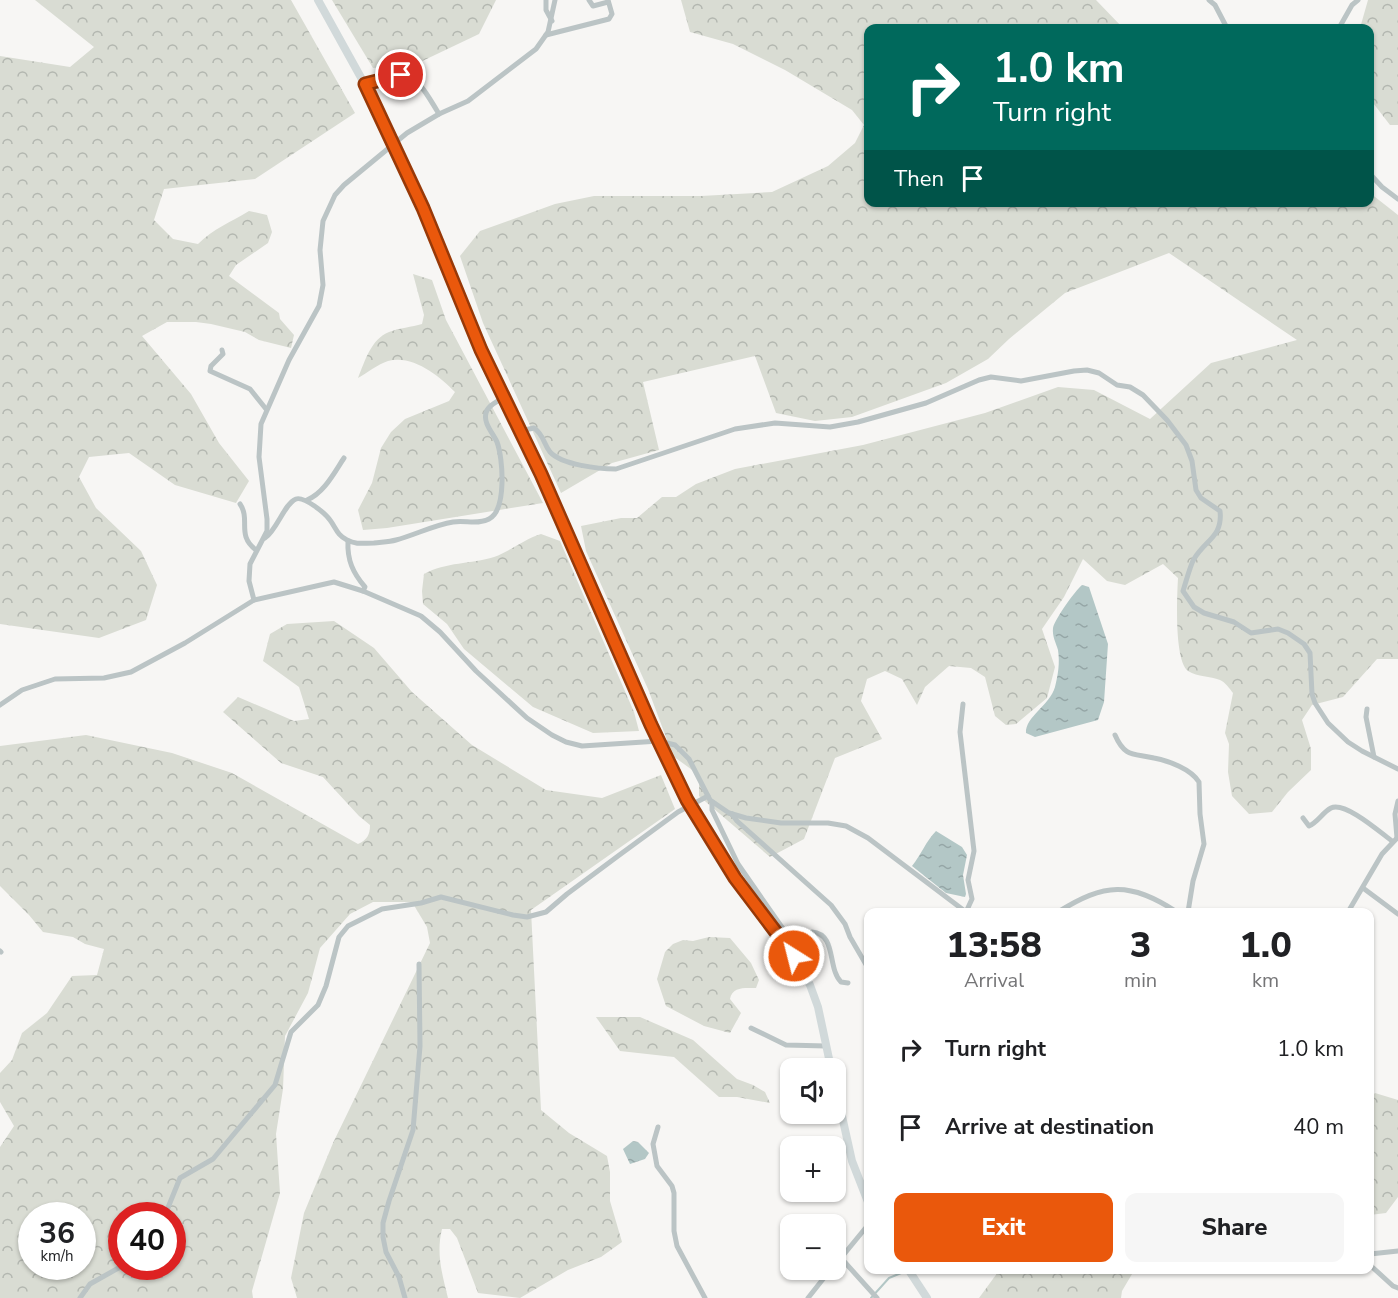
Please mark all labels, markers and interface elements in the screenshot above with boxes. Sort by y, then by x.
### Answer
text: 1.0 km [993,40,1125,97]
icon: right [894,48,972,126]
pin [375,49,426,100]
icon: arrive [384,58,417,91]
text: Turn right [993,94,1111,131]
icon: arrive [956,162,989,195]
text: Then [894,164,944,194]
text: 13:58 [946,921,1042,970]
text: 3 [1130,921,1151,970]
text: 1.0 [1239,921,1292,970]
position arrow [762,924,826,988]
text: Arrival [964,967,1024,994]
text: min [1124,967,1157,994]
text: km [1252,967,1279,994]
icon: right [894,1033,927,1066]
text: Turn right [945,1034,1046,1064]
text: 1.0 km [1277,1034,1344,1064]
map controls [780,1058,846,1280]
button: sound [780,1058,846,1124]
icon: arrive [894,1111,927,1144]
text: Arrive at destination [945,1112,1154,1142]
text: 40 m [1293,1112,1344,1142]
button: + [780,1136,846,1202]
button: Exit [894,1193,1113,1262]
button: Share [1125,1193,1344,1262]
speed limit sign: 40 [108,1202,186,1280]
text: 36 [39,1213,75,1254]
button: − [780,1214,846,1280]
text: km/h [40,1246,74,1266]

